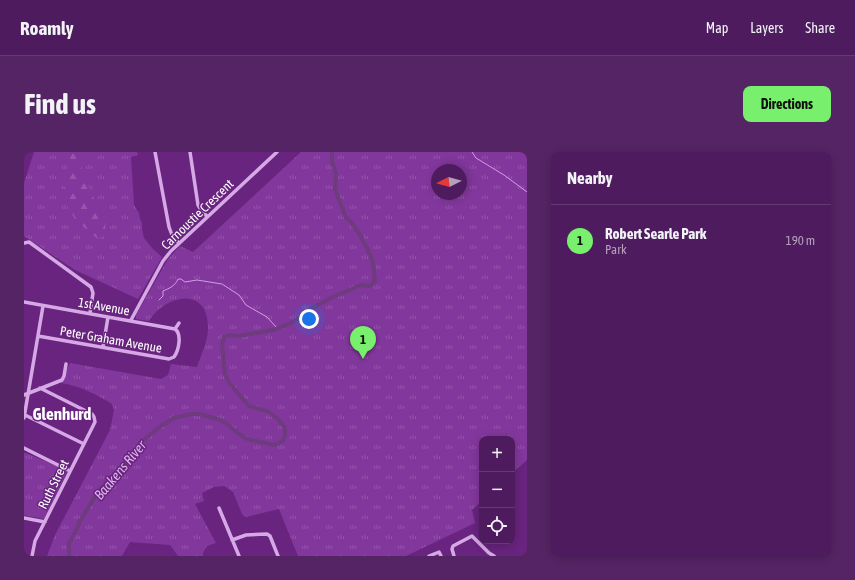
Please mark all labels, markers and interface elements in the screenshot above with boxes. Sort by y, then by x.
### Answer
text: Roamly [20,17,74,39]
text: Map [706,20,728,36]
text: Layers [750,20,783,36]
text: Share [805,20,835,36]
button: Directions [743,86,831,122]
text: Find us [24,88,96,120]
north arrow [431,164,467,200]
text: Nearby [567,168,613,188]
street label: Carnoustie Crescent [158,176,237,253]
text: Robert Searle Park [605,225,706,242]
text: 1 [577,233,583,248]
text: 190 m [786,233,815,248]
text: Park [605,242,627,257]
street label: 1st Avenue [77,295,131,318]
your location [299,309,319,329]
street label: Peter Graham Avenue [59,323,163,356]
pin: 1 [350,326,376,359]
district label: Glenhurd [33,404,91,424]
map controls [479,436,515,544]
button: + [479,436,515,472]
water label: Baakens River [91,437,150,503]
street label: Ruth Street [35,457,72,511]
button: − [479,472,515,508]
button: locate [479,508,515,544]

